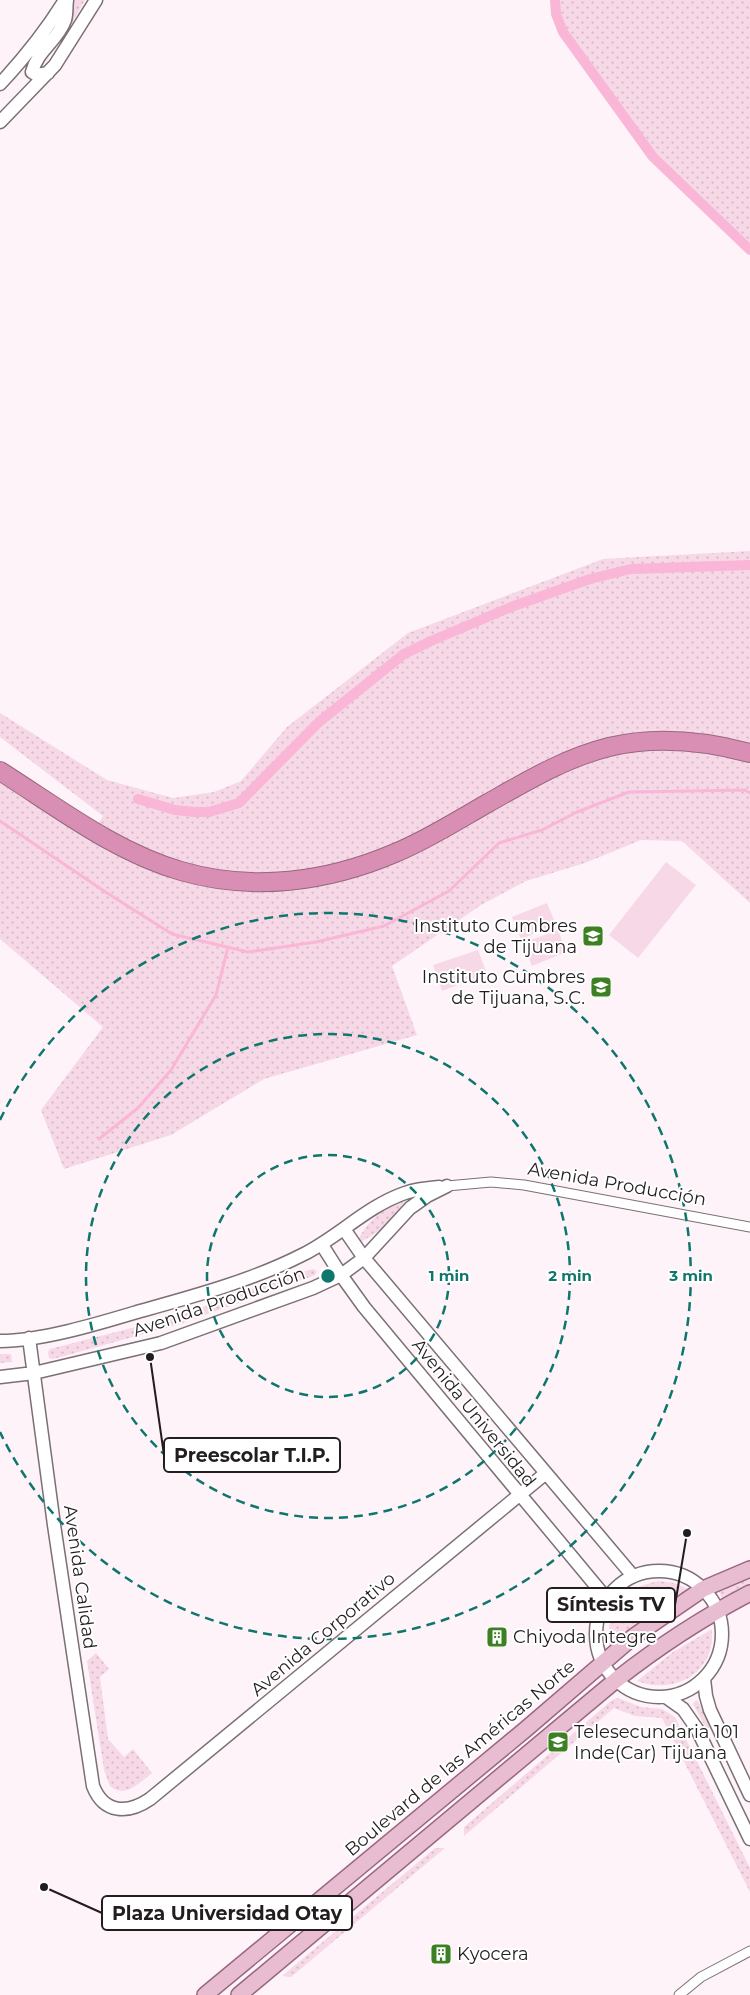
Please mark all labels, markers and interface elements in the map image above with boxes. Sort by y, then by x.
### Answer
place label: Instituto Cumbres de Tijuana [414,915,577,958]
school or university icon: Instituto Cumbres de Tijuana [581,924,605,948]
place label: Instituto Cumbres de Tijuana, S.C. [422,966,585,1009]
school or university icon: Instituto Cumbres de Tijuana, S.C. [589,975,613,999]
street label: Avenida Producción [526,1157,708,1211]
street label: Avenida Producción [130,1262,308,1342]
text: 1 min [429,1266,469,1285]
text: 2 min [548,1266,592,1285]
text: 3 min [668,1266,713,1285]
centre of rings [319,1267,337,1285]
street label: Avenida Universidad [407,1334,541,1492]
callout: Preescolar T.I.P. [164,1438,340,1472]
text: Preescolar T.I.P. [174,1444,330,1467]
street label: Avenida Calidad [59,1504,101,1650]
street label: Avenida Corporativo [246,1567,400,1701]
callout: Síntesis TV [547,1588,675,1622]
text: Síntesis TV [557,1593,666,1616]
building icon: Chiyoda Integre [485,1625,509,1649]
place label: Chiyoda Integre [513,1626,657,1648]
street label: Boulevard de las Américas Norte [341,1655,580,1861]
place label: Telesecundaria 101 Inde(Car) Tijuana [574,1721,739,1764]
school or university icon: Telesecundaria 101 Inde(Car) Tijuana [546,1730,570,1754]
callout: Plaza Universidad Otay [102,1896,352,1930]
text: Plaza Universidad Otay [112,1902,343,1925]
building icon: Kyocera [429,1942,453,1966]
place label: Kyocera [457,1943,529,1965]

